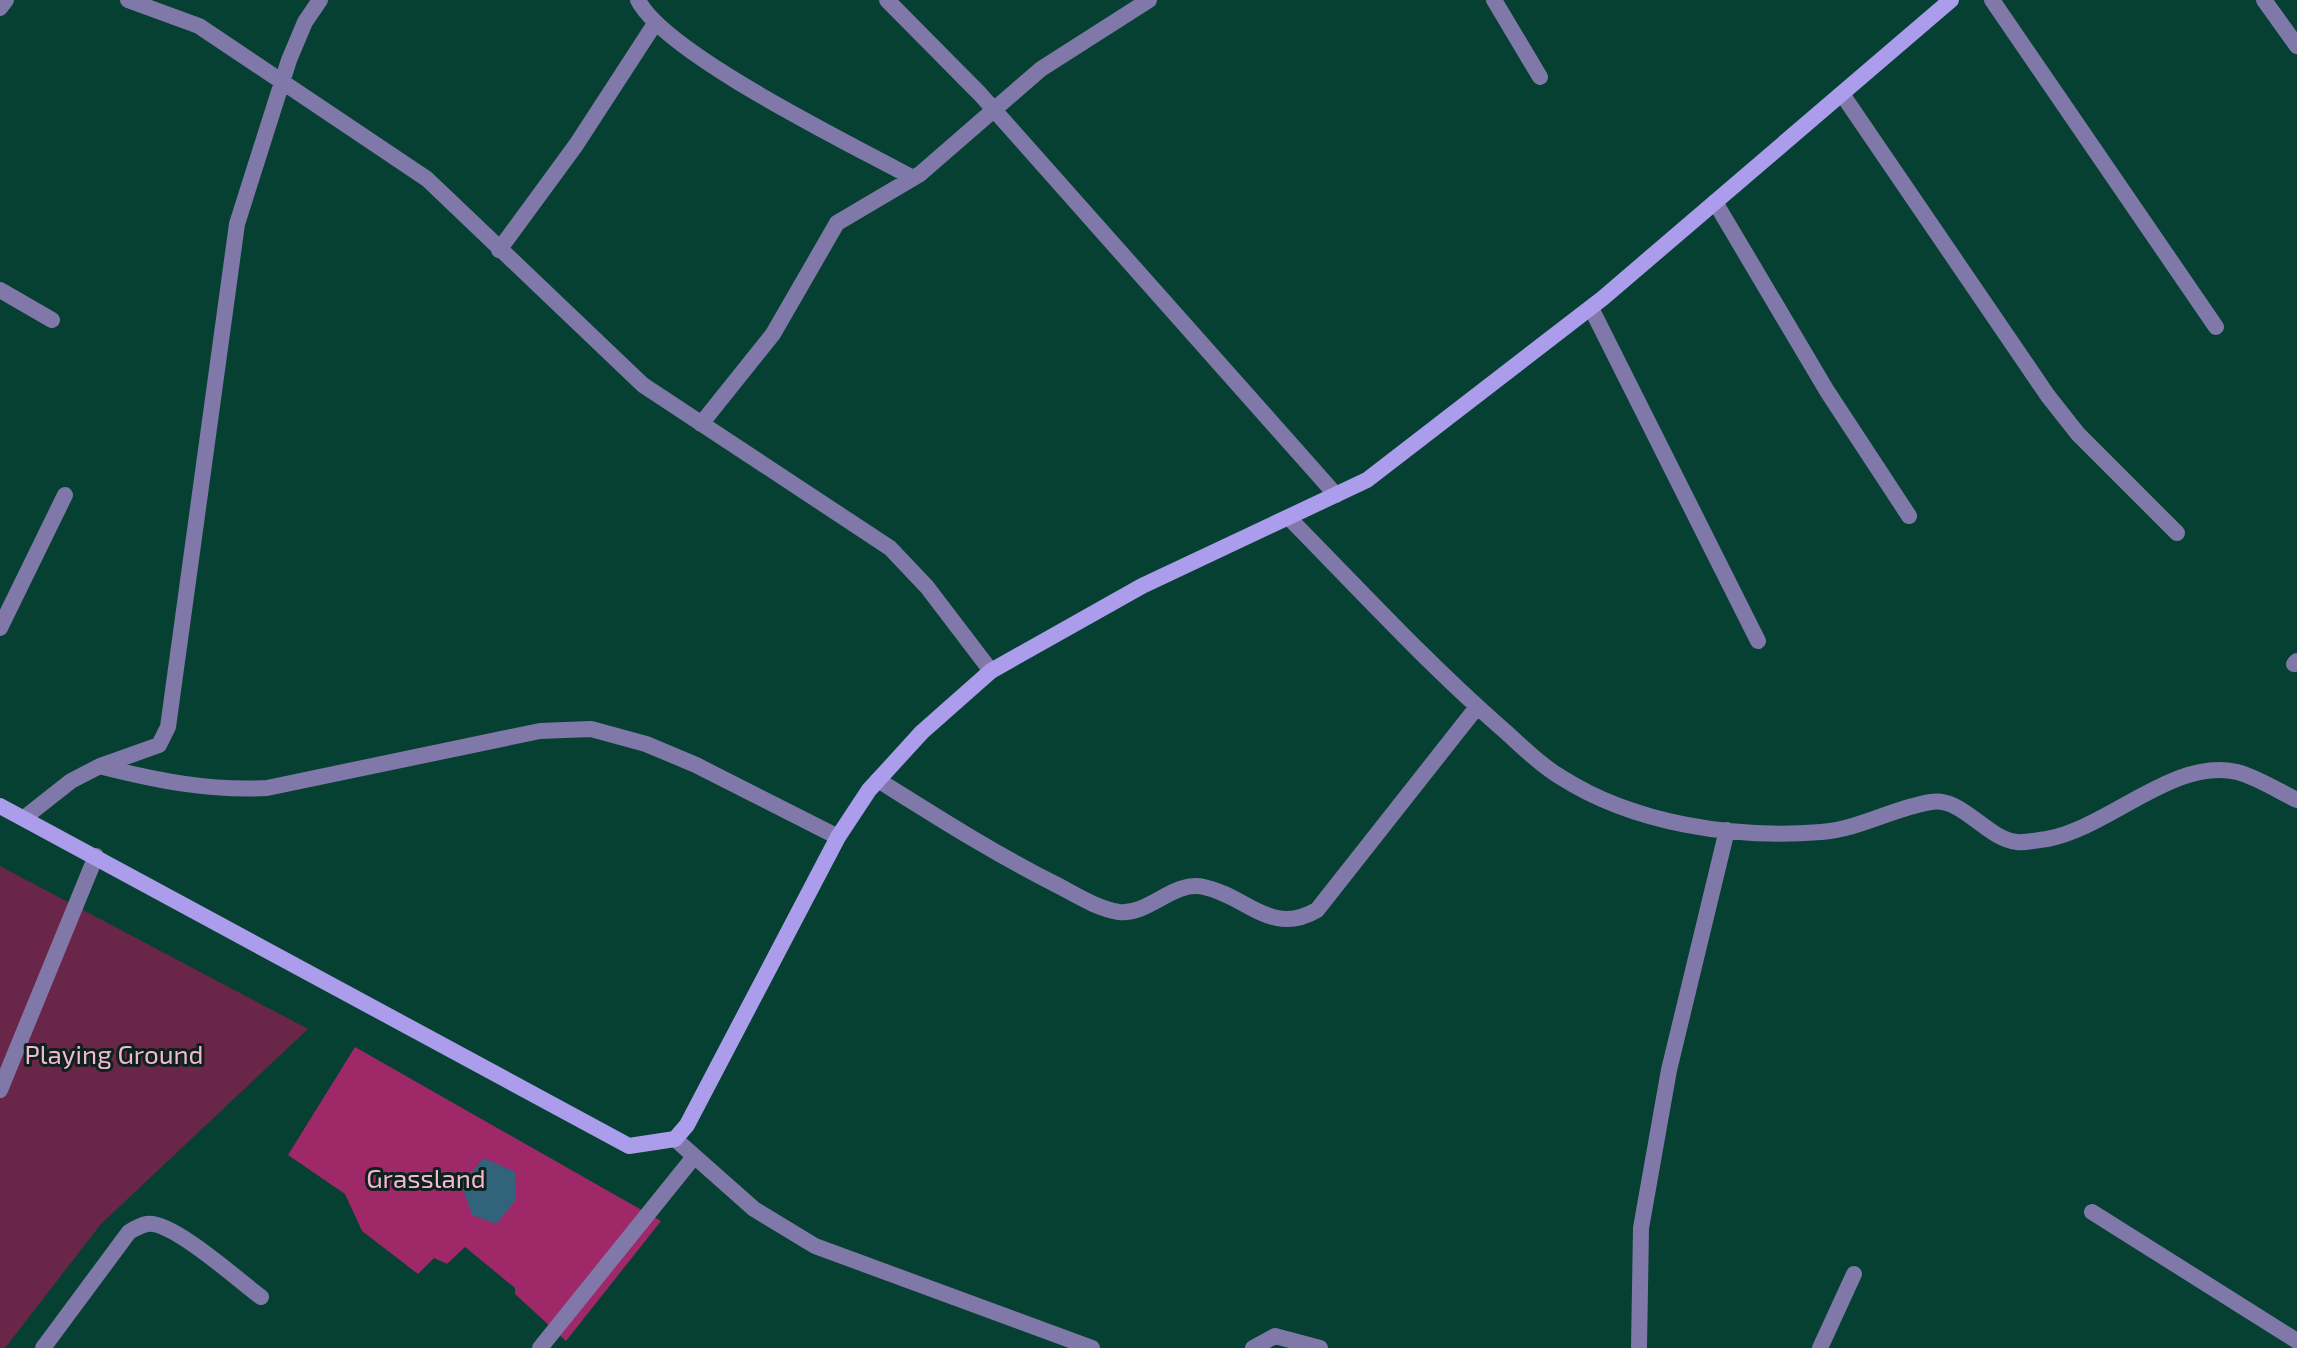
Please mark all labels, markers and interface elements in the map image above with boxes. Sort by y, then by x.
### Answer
park label: Playing Ground [25,1038,203,1069]
park label: Grassland [366,1162,486,1193]

